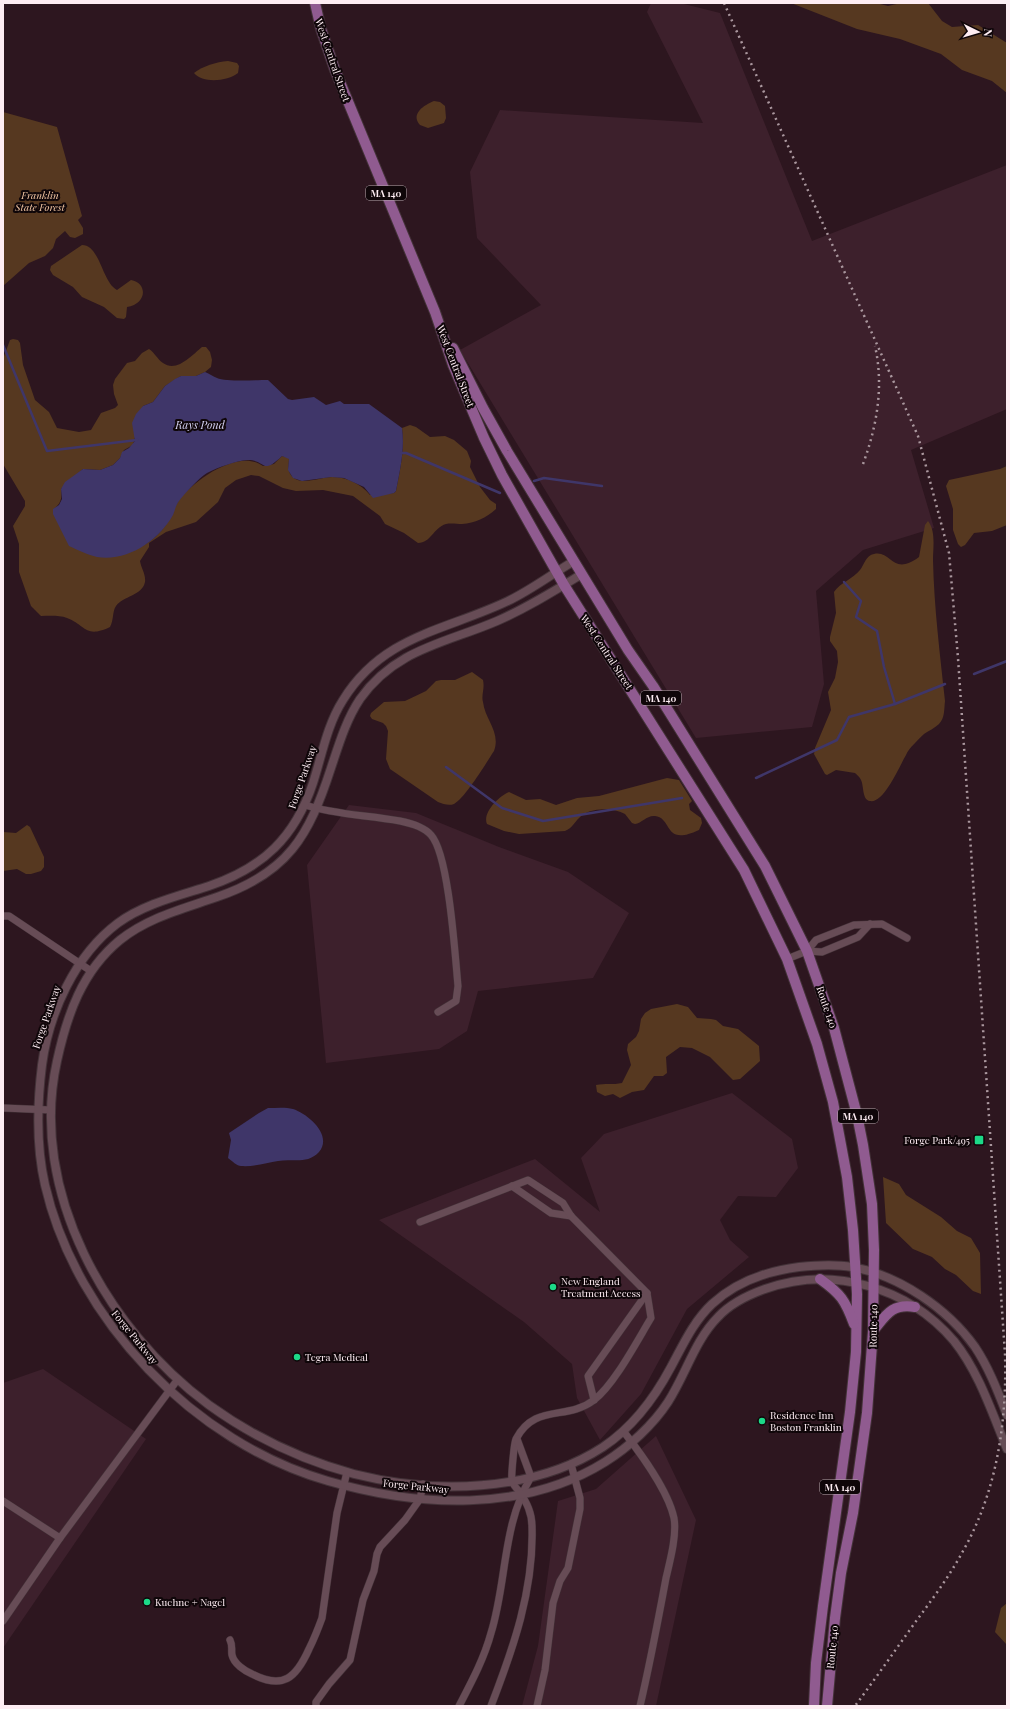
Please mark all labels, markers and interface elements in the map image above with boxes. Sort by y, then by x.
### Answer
north arrow [958,12,998,52]
street label: West Central Street [312,16,354,104]
text: N [981,28,996,38]
road number: MA 140 [366,186,406,200]
park label: Franklin State Forest [14,188,66,214]
street label: West Central Street [434,322,478,409]
water label: Rays Pond [174,417,226,432]
street label: West Central Street [577,611,637,693]
road number: MA 140 [641,691,681,705]
street label: Forge Parkway [285,743,319,811]
street label: Forge Parkway [29,983,63,1051]
street label: Route 140 [813,984,841,1030]
road number: MA 140 [838,1109,878,1123]
place label: Forge Park/495 [904,1133,970,1147]
marker: Forge Park/495 [973,1134,985,1146]
place label: New England Treatment Access [561,1274,641,1300]
marker: New England Treatment Access [548,1282,558,1292]
street label: Route 140 [866,1304,880,1348]
street label: Forge Parkway [109,1307,161,1367]
place label: Tegra Medical [305,1350,368,1364]
marker: Tegra Medical [292,1352,302,1362]
place label: Residence Inn Boston Franklin [770,1408,842,1434]
marker: Residence Inn Boston Franklin [757,1416,767,1426]
street label: Forge Parkway [382,1476,450,1496]
road number: MA 140 [820,1480,860,1494]
place label: Kuehne + Nagel [155,1595,225,1609]
marker: Kuehne + Nagel [142,1597,152,1607]
street label: Route 140 [823,1625,841,1669]

